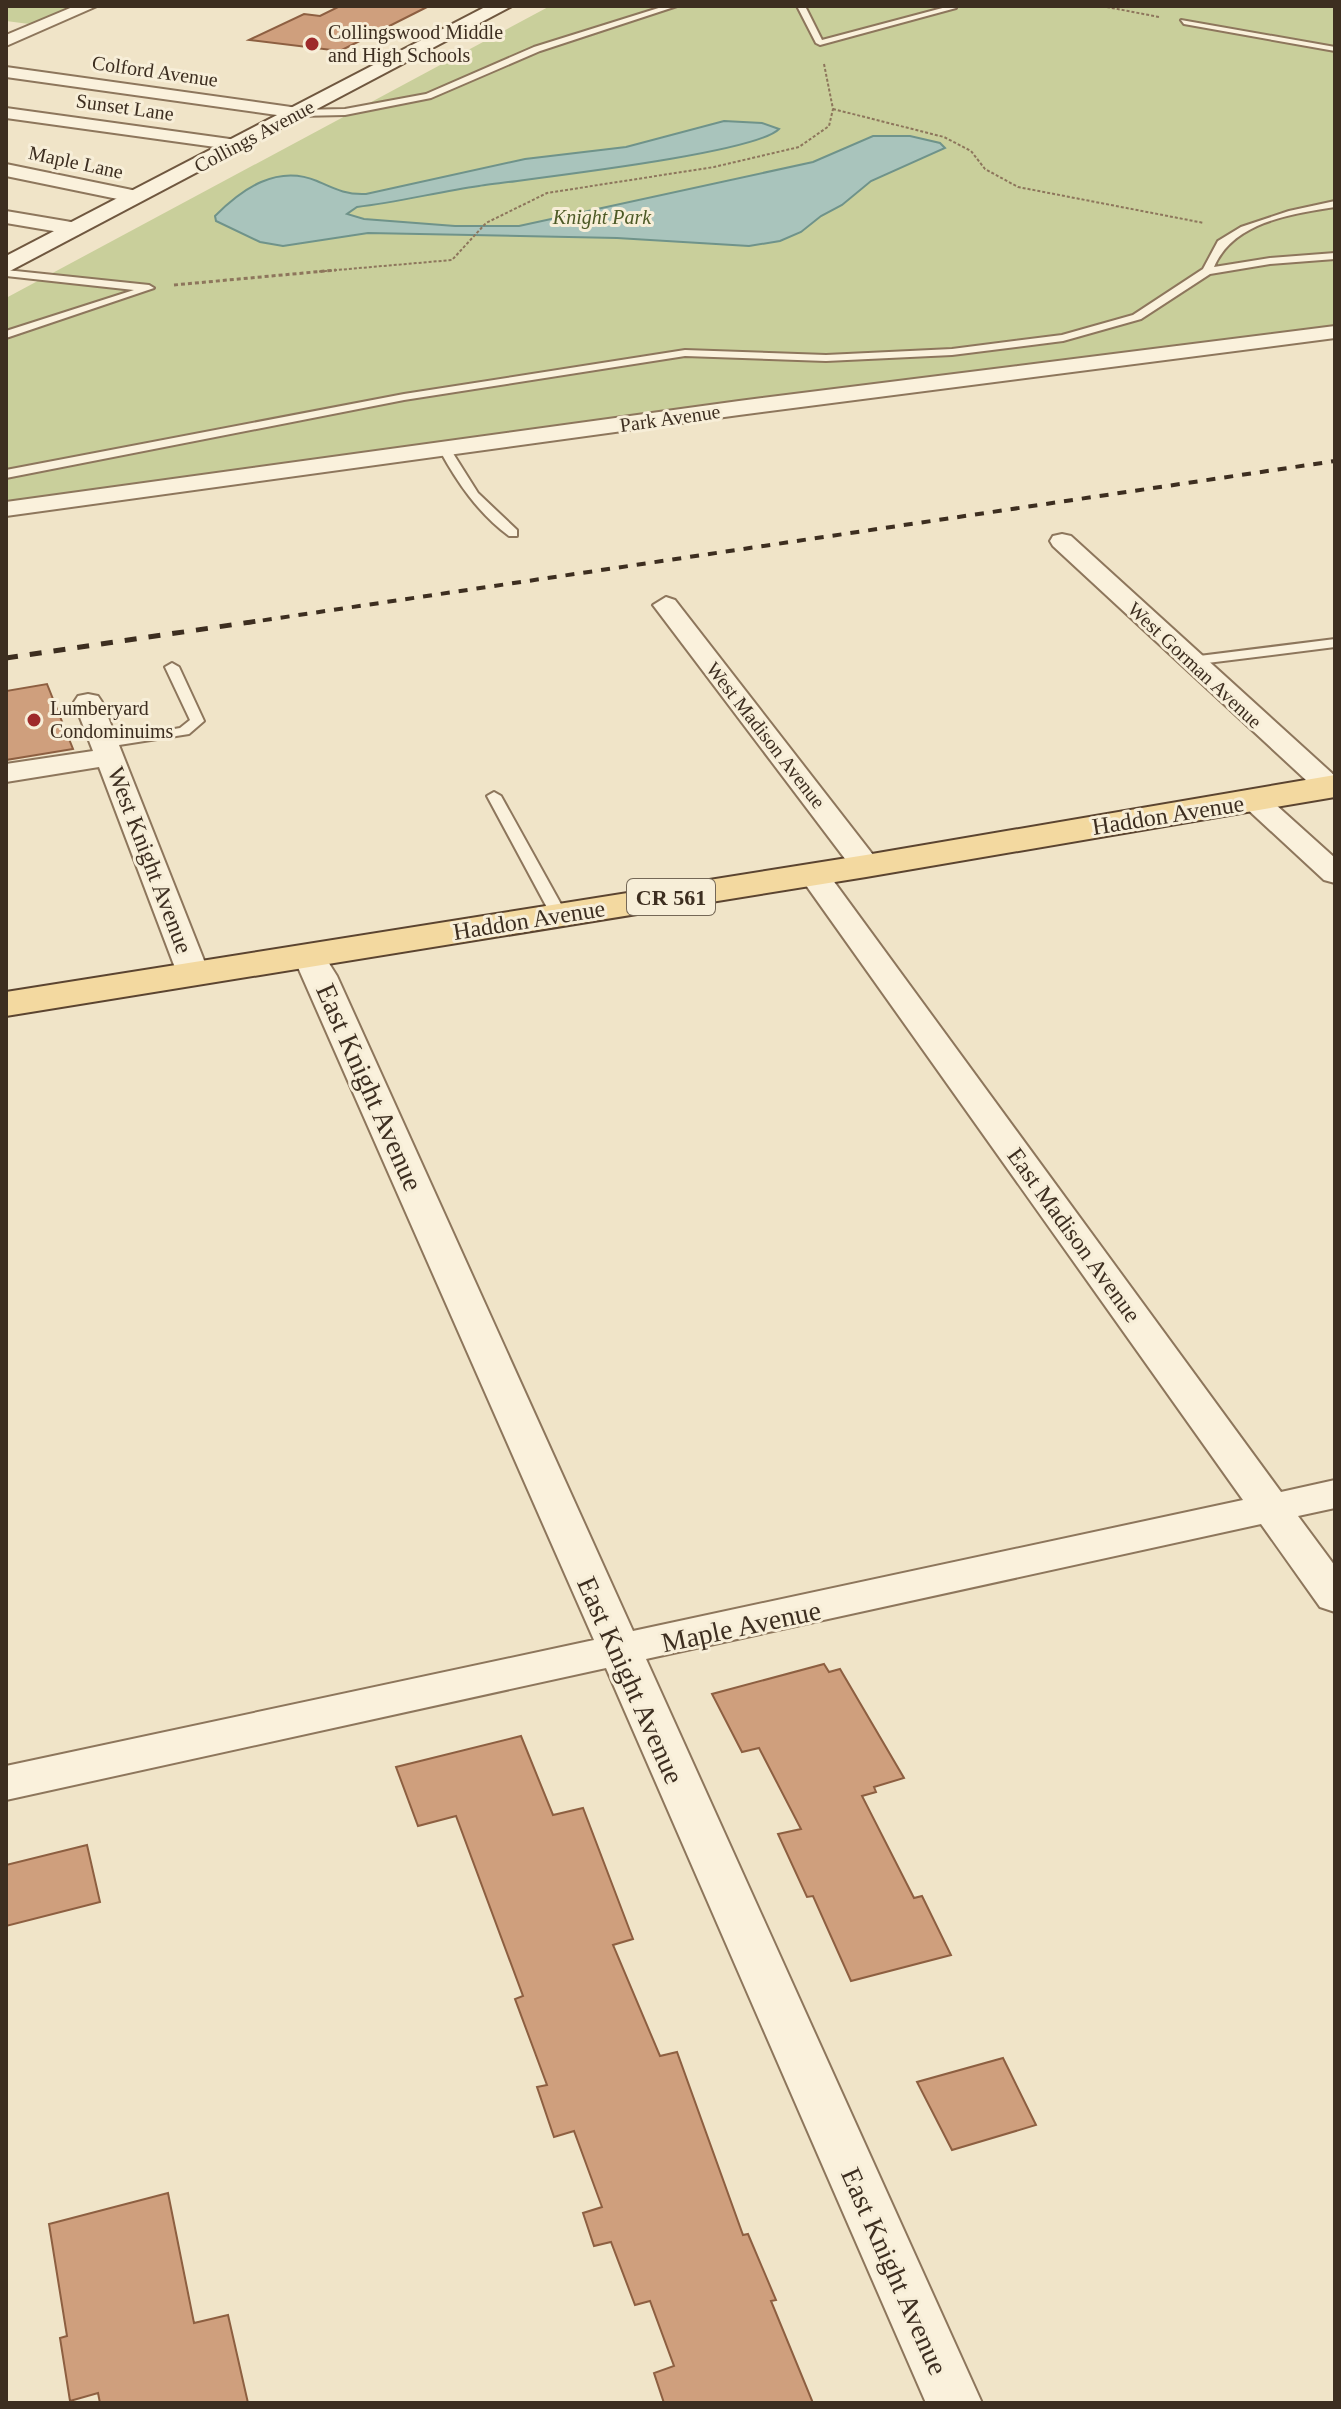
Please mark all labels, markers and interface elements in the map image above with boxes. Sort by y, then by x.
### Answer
place label: Collingswood Middle and High Schools [328,21,503,67]
marker: Collingswood Middle and High Schools [303,35,321,53]
street label: Colford Avenue [91,51,219,91]
street label: Sunset Lane [75,89,175,125]
street label: Collings Avenue [190,95,318,178]
street label: Maple Lane [27,141,125,184]
park label: Knight Park [552,206,652,229]
street label: Park Avenue [618,400,722,436]
street label: West Gorman Avenue [1124,597,1266,733]
street label: West Madison Avenue [702,658,830,812]
place label: Lumberyard Condominuims [50,697,174,742]
marker: Lumberyard Condominuims [25,711,43,729]
street label: West Knight Avenue [102,763,198,957]
street label: Haddon Avenue [1090,790,1246,840]
road number: CR 561 [627,879,715,915]
street label: Haddon Avenue [451,895,607,945]
street label: East Knight Avenue [310,979,429,1196]
street label: East Madison Avenue [1002,1143,1146,1327]
street label: East Knight Avenue [571,1572,690,1789]
street label: Maple Avenue [659,1594,824,1658]
street label: East Knight Avenue [835,2163,954,2380]

